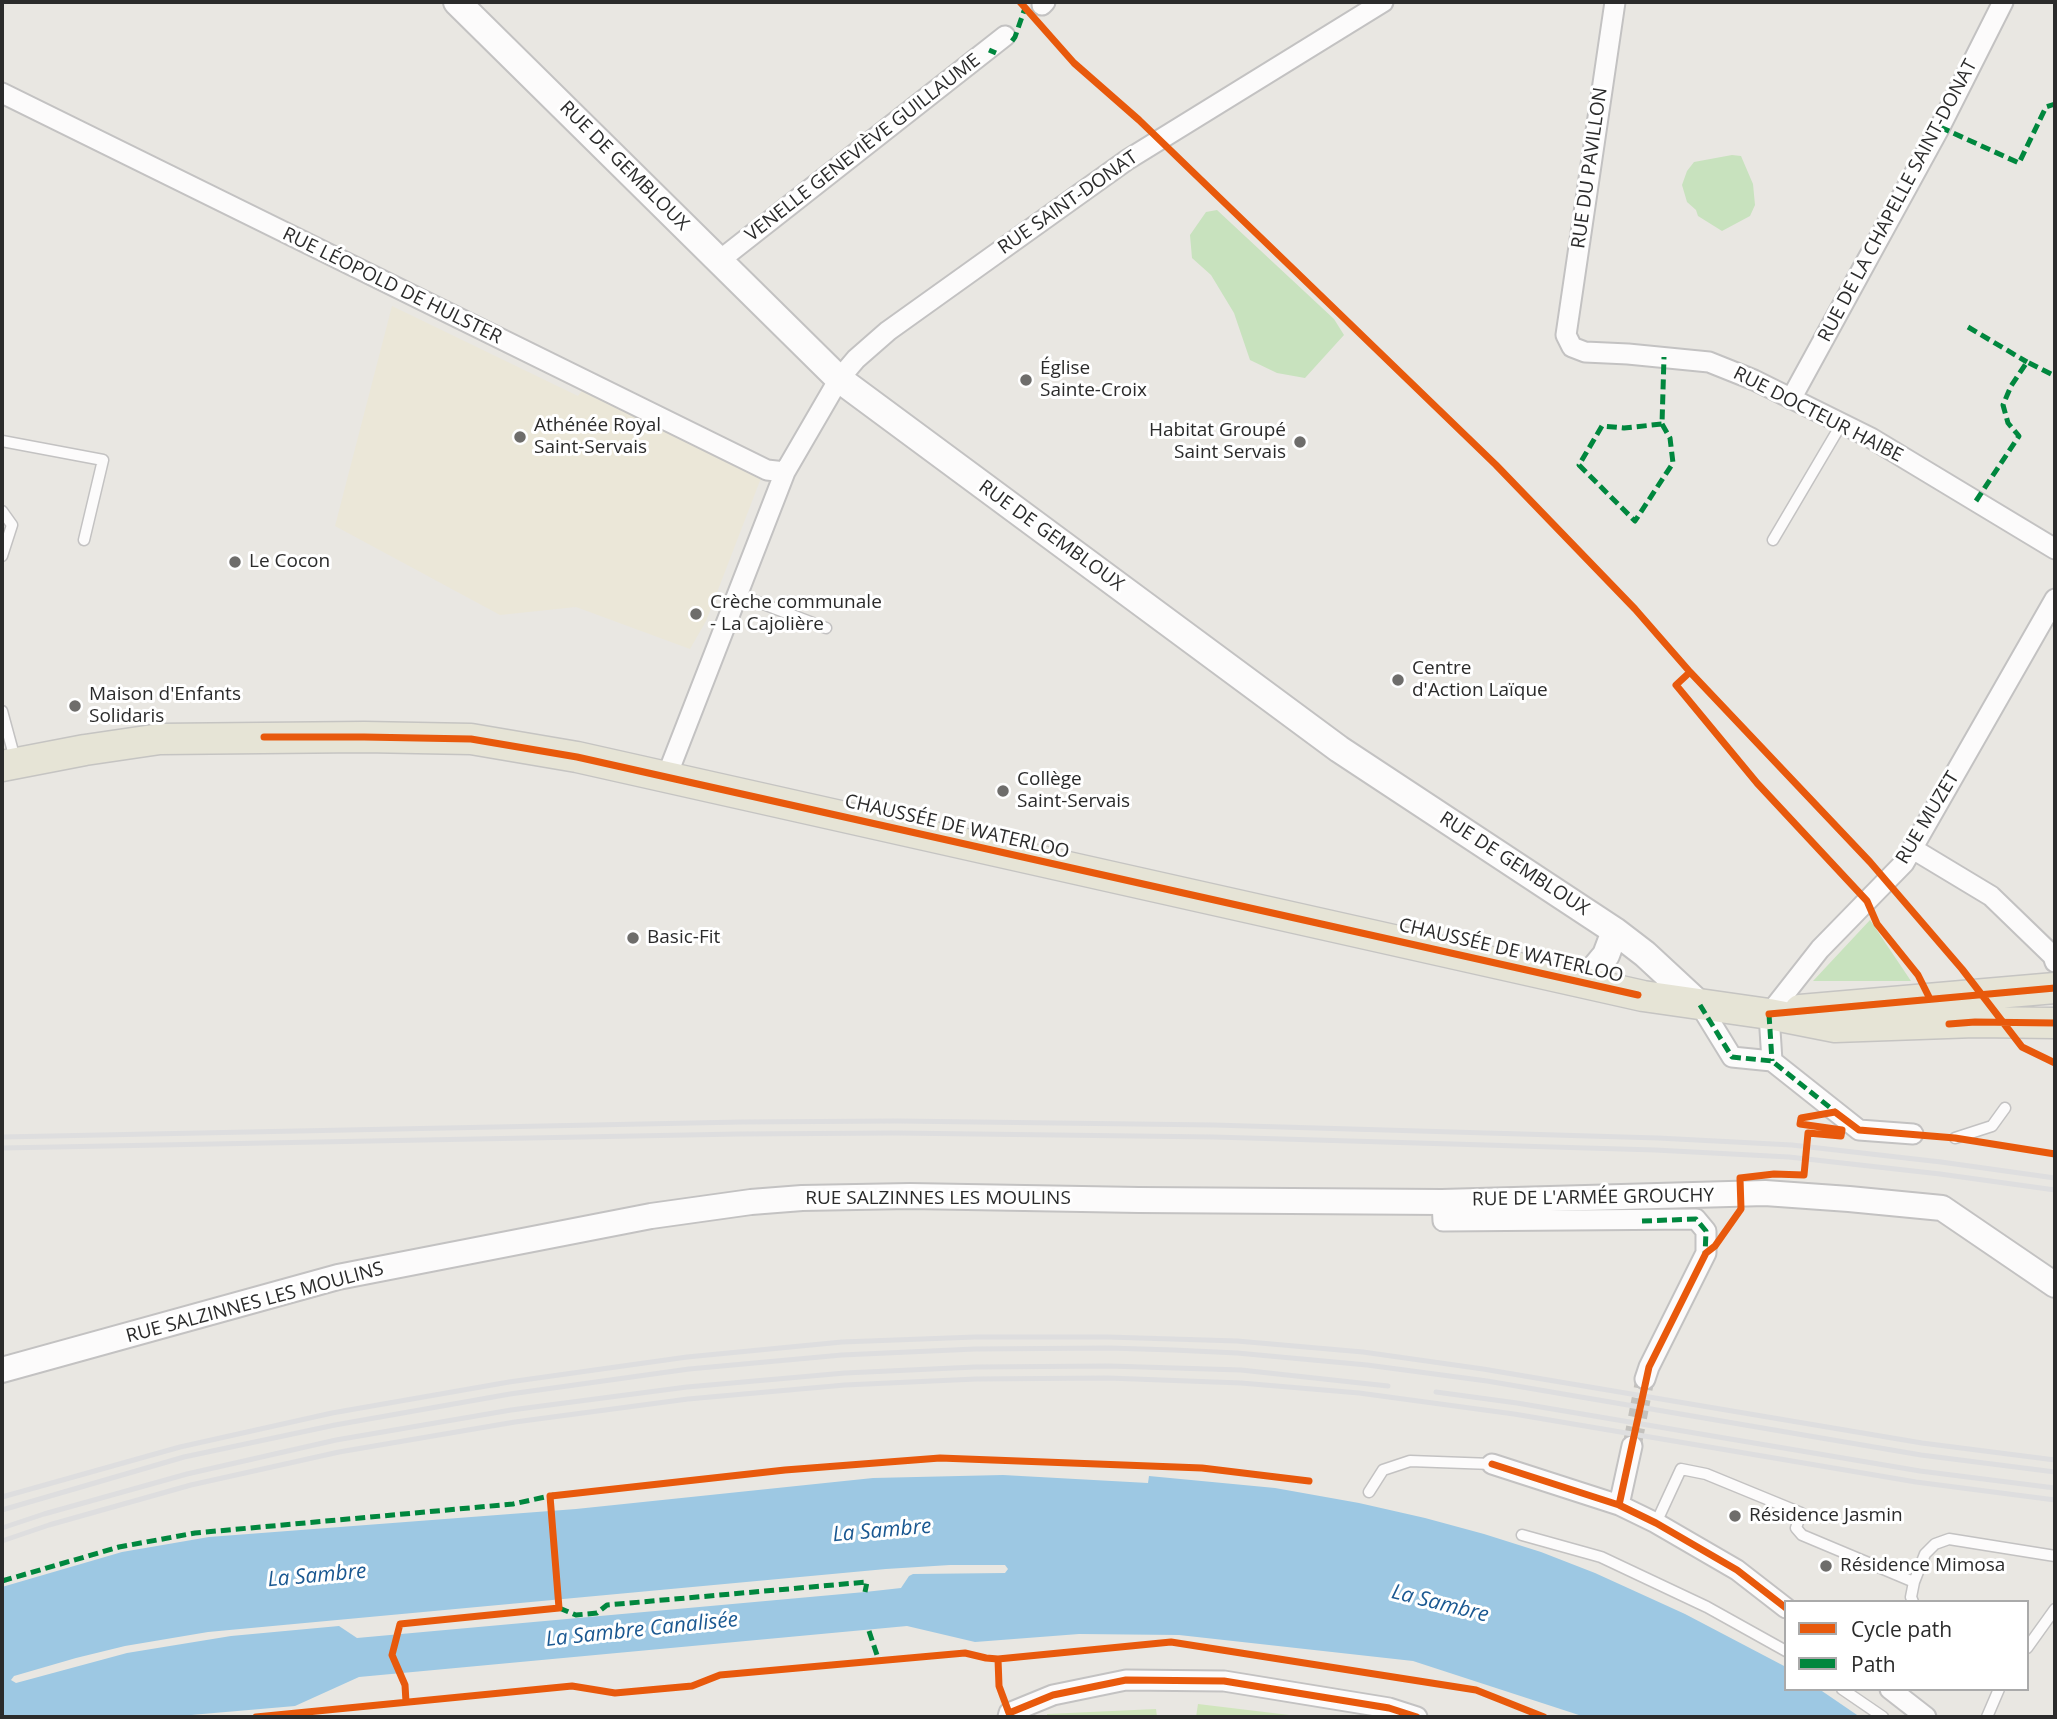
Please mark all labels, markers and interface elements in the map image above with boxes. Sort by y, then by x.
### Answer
street label: VENELLE GENEVIÈVE GUILLAUME [741,49,985,247]
street label: RUE DE LA CHAPELLE SAINT-DONAT [1814,56,1982,346]
street label: RUE DU PAVILLON [1567,86,1613,250]
street label: RUE DE GEMBLOUX [555,97,693,235]
street label: RUE SAINT-DONAT [994,146,1142,260]
street label: RUE LÉOPOLD DE HULSTER [279,223,505,349]
place label: Église Sainte-Croix [1040,358,1147,402]
street label: RUE DOCTEUR HAIBE [1729,362,1907,468]
marker: Église Sainte-Croix [1018,372,1034,388]
place label: Athénée Royal Saint-Servais [534,415,661,459]
place label: Habitat Groupé Saint Servais [1149,420,1286,464]
marker: Athénée Royal Saint-Servais [512,429,528,445]
marker: Habitat Groupé Saint Servais [1292,434,1308,450]
street label: RUE DE GEMBLOUX [974,476,1128,596]
place label: Le Cocon [249,551,330,573]
marker: Le Cocon [227,554,243,570]
place label: Crèche communale - La Cajolière [710,592,882,636]
marker: Crèche communale - La Cajolière [688,606,704,622]
place label: Centre d'Action Laïque [1412,658,1548,702]
marker: Centre d'Action Laïque [1390,672,1406,688]
place label: Maison d'Enfants Solidaris [89,684,241,728]
marker: Maison d'Enfants Solidaris [67,698,83,714]
street label: RUE MUZET [1891,768,1965,868]
place label: Collège Saint-Servais [1017,769,1130,813]
marker: Collège Saint-Servais [995,783,1011,799]
street label: CHAUSSÉE DE WATERLOO [842,790,1072,864]
street label: RUE DE GEMBLOUX [1435,807,1593,921]
street label: CHAUSSÉE DE WATERLOO [1396,914,1626,988]
place label: Basic-Fit [647,927,720,949]
marker: Basic-Fit [625,930,641,946]
street label: RUE DE L'ARMÉE GROUCHY [1472,1184,1714,1212]
street label: RUE SALZINNES LES MOULINS [805,1188,1071,1210]
street label: RUE SALZINNES LES MOULINS [124,1258,386,1348]
place label: Résidence Jasmin [1749,1505,1903,1527]
marker: Résidence Jasmin [1727,1508,1743,1524]
water label: La Sambre [832,1514,932,1548]
place label: Résidence Mimosa [1840,1555,2005,1577]
marker: Résidence Mimosa [1818,1558,1834,1574]
water label: La Sambre [267,1559,367,1593]
water label: La Sambre [1389,1580,1491,1628]
legend [1784,1600,2029,1691]
water label: La Sambre Canalisée [545,1607,739,1653]
text: Cycle path [1851,1615,1952,1643]
text: Path [1851,1650,1896,1678]

